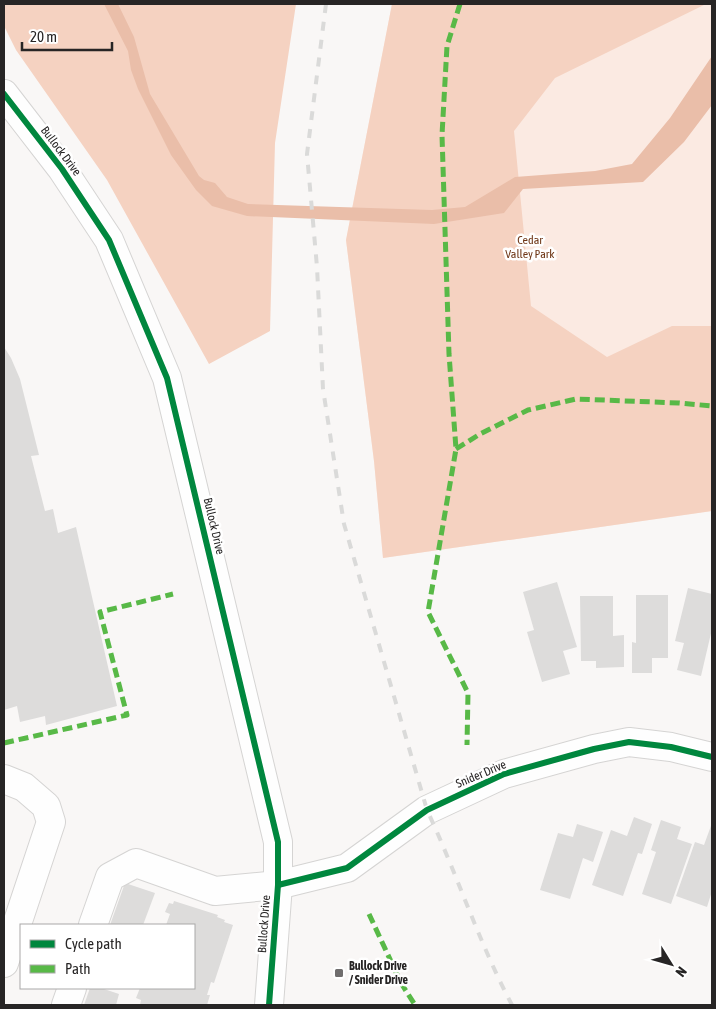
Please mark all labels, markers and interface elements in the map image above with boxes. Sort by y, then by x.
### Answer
scale bar [22,20,112,52]
text: 20 m [30,28,57,45]
street label: Bullock Drive [38,124,84,178]
park label: Cedar Valley Park [505,233,555,261]
street label: Bullock Drive [201,496,227,556]
street label: Snider Drive [454,757,508,791]
street label: Bullock Drive [255,895,273,953]
legend [20,924,195,989]
text: Cycle path [65,935,122,952]
north arrow [646,939,696,989]
place label: Bullock Drive / Snider Drive [349,959,408,987]
text: Path [65,960,91,977]
text: N [673,964,690,980]
marker: Bullock Drive / Snider Drive [333,967,345,979]

